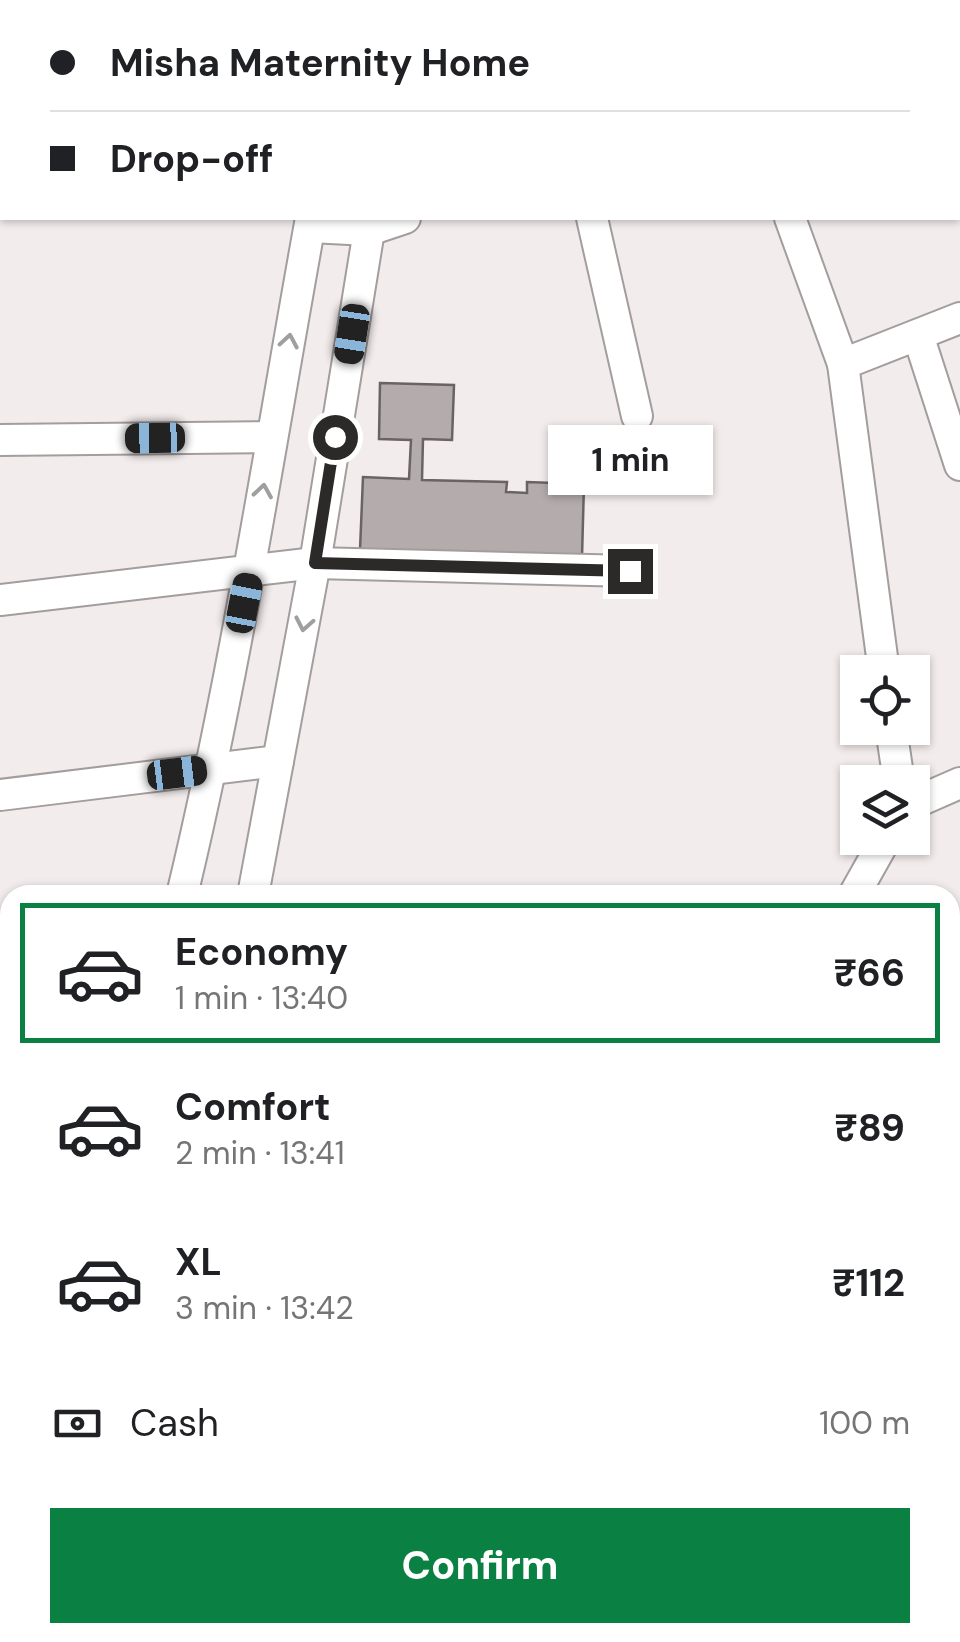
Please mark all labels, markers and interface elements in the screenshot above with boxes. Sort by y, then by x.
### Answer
text: Misha Maternity Home [110,38,530,88]
text: Drop-off [110,134,273,184]
car [332,302,372,366]
one-way arrow [278,333,299,350]
route start [313,415,358,460]
car [125,422,185,454]
callout: 1 min [548,426,712,496]
text: 1 min [592,439,669,481]
one-way arrow [252,482,273,499]
route end [608,549,653,594]
car [224,571,264,635]
one-way arrow [294,616,315,633]
map controls [840,655,930,855]
button: locate [840,655,930,745]
car [145,754,209,792]
button: layers [840,765,930,855]
text: Economy [175,927,348,977]
icon: car [55,928,145,1018]
text: ₹66 [833,948,905,998]
text: 1 min · 13:40 [175,977,348,1019]
text: Comfort [175,1082,331,1132]
icon: car [55,1083,145,1173]
text: ₹89 [834,1103,905,1153]
text: 2 min · 13:41 [175,1132,345,1174]
text: XL [175,1237,222,1287]
icon: car [55,1238,145,1328]
text: ₹112 [832,1258,905,1308]
text: 3 min · 13:42 [175,1287,354,1329]
icon: cash [50,1396,105,1451]
text: Cash [130,1398,219,1448]
text: 100 m [819,1402,910,1444]
button: Confirm [50,1508,910,1623]

